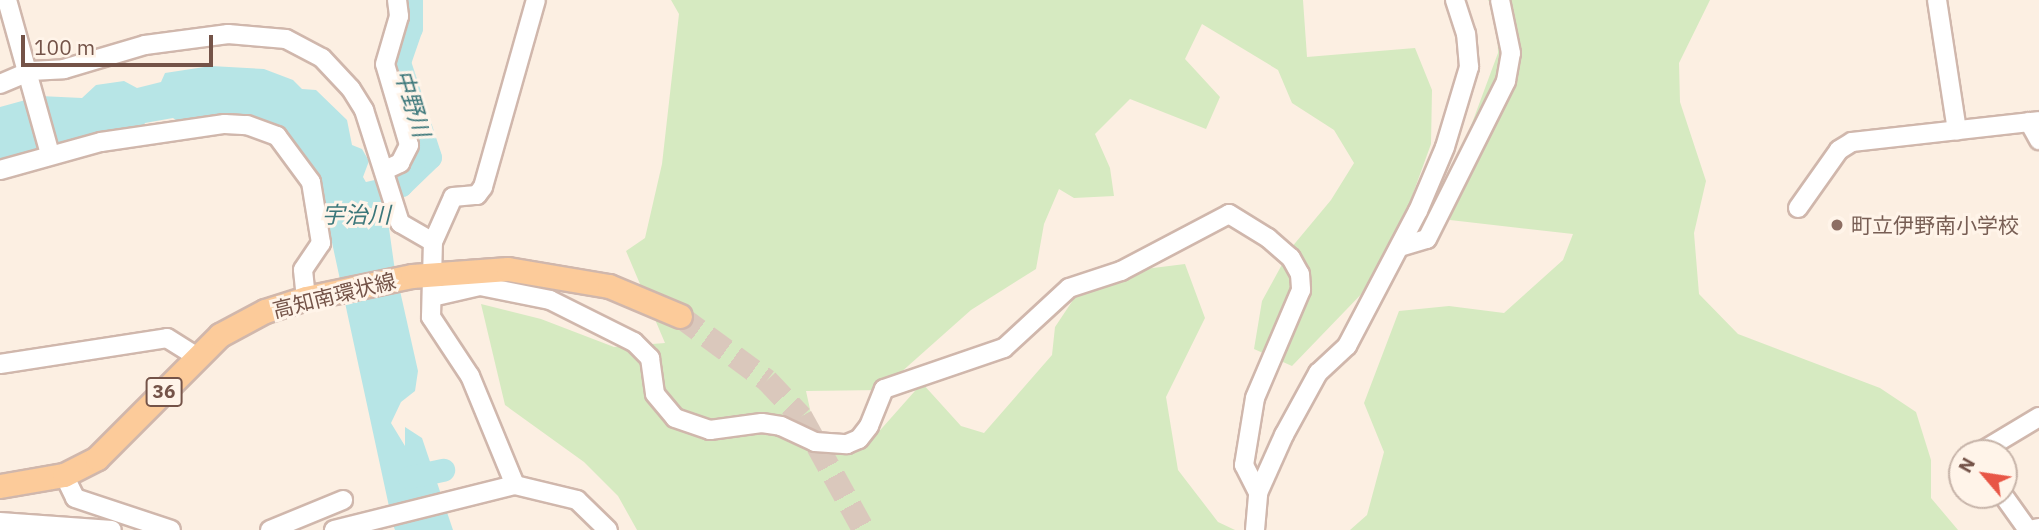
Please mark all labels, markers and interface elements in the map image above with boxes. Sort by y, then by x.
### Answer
scale bar [24,21,217,65]
text: 100 m [34,33,95,61]
water label: 中野川 [390,66,436,140]
water label: 宇治川 [322,200,390,228]
place label: 町立伊野南小学校 [1851,212,2019,238]
marker: 町立伊野南小学校 [1829,217,1845,233]
street label: 高知南環状線 [270,268,398,322]
road number: 36 [145,376,183,408]
north arrow [1948,439,2018,509]
text: N [1953,453,1980,477]

